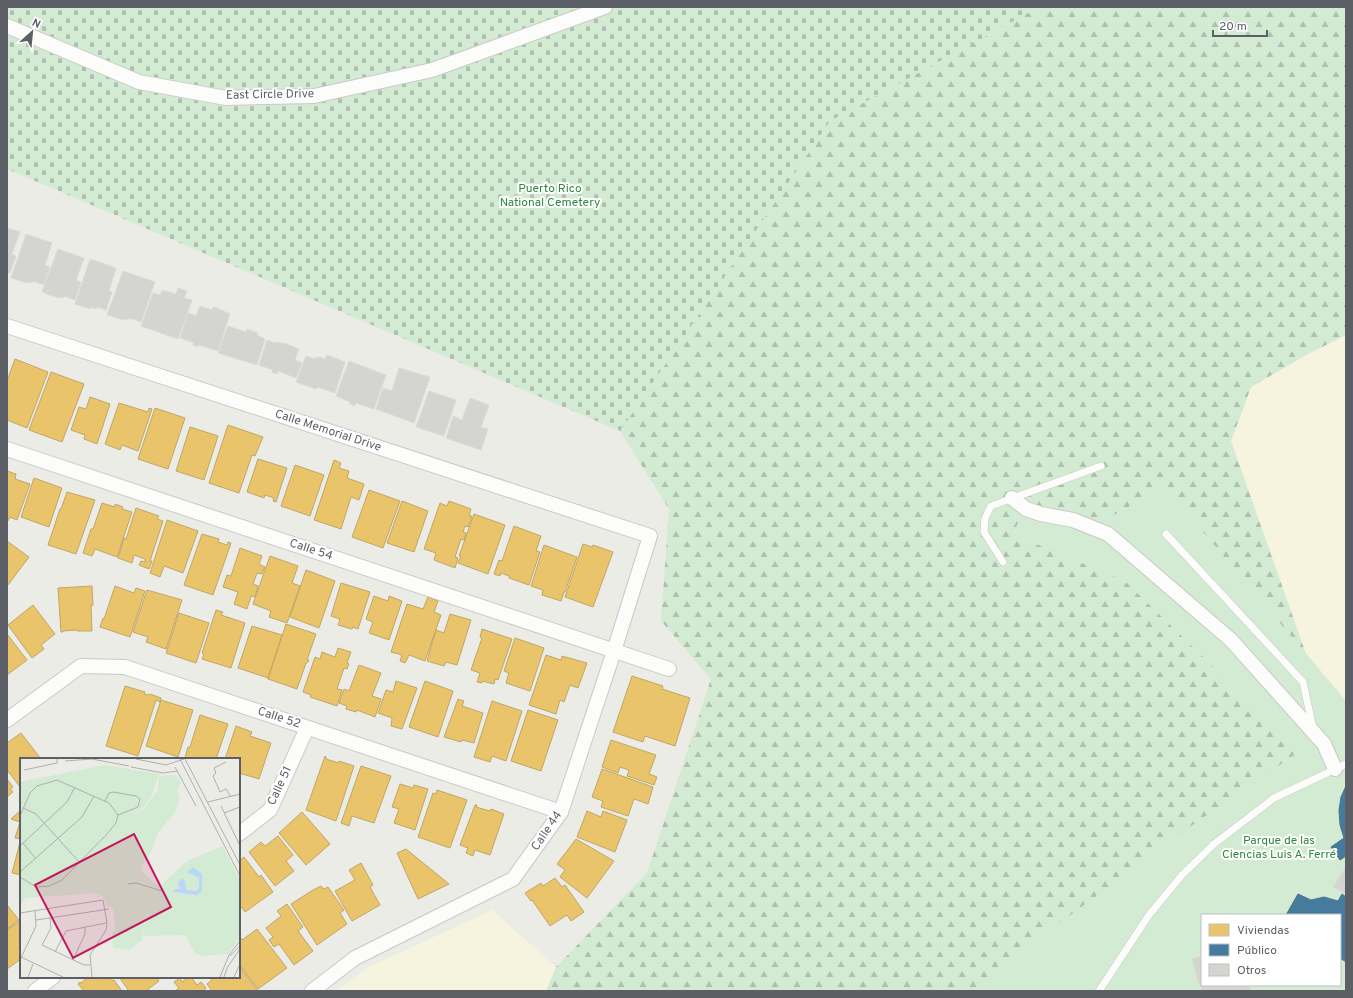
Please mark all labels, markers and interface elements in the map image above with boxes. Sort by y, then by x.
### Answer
north arrow [12,12,52,52]
scale bar [1213,12,1267,38]
text: N [29,16,43,32]
text: 20 m [1219,19,1247,35]
street label: East Circle Drive [226,86,314,104]
park label: Puerto Rico National Cemetery [500,181,600,211]
street label: Calle Memorial Drive [273,406,383,456]
street label: Calle 54 [287,535,335,565]
street label: Calle 52 [255,704,303,732]
inset map [20,758,240,978]
street label: Calle 51 [264,764,296,808]
street label: Calle 44 [528,808,566,854]
park label: Parque de las Ciencias Luis A. Ferré [1222,833,1336,863]
legend [1201,914,1341,986]
text: Viviendas [1237,923,1289,939]
text: Público [1237,943,1277,959]
text: Otros [1237,963,1266,979]

